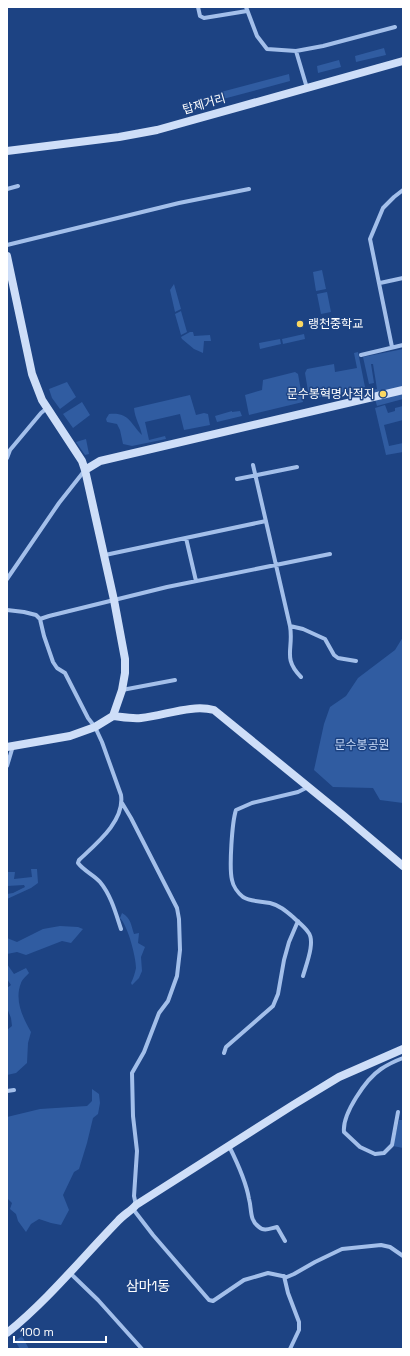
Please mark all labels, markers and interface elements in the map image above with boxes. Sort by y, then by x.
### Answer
street label: 탑제거리 [181,90,227,118]
place label: 랭천중학교 [308,316,363,332]
marker: 랭천중학교 [295,319,305,329]
place label: 문수봉혁명사적지 [287,386,375,402]
marker: 문수봉혁명사적지 [378,389,388,399]
park label: 문수봉공원 [334,737,390,753]
district label: 삼마1동 [126,1277,170,1295]
scale bar [14,1318,106,1344]
text: 100 m [20,1324,54,1340]

